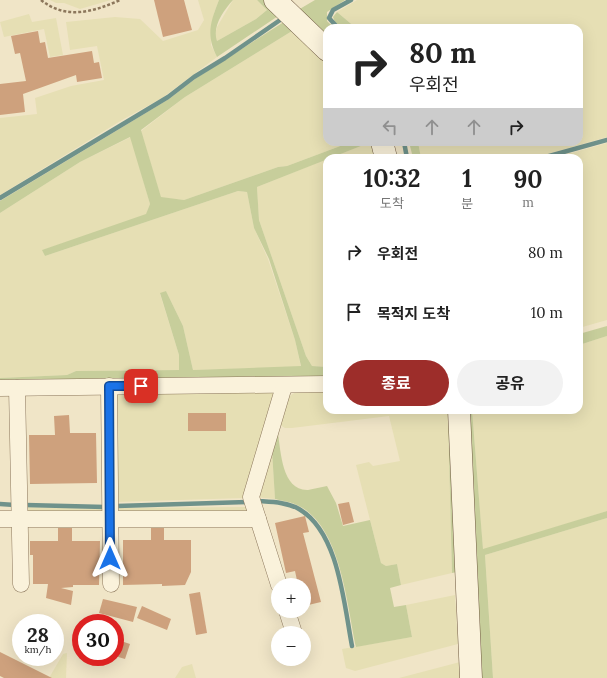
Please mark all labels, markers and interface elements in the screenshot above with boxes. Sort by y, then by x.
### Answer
text: 80 m [409,35,476,71]
icon: right [343,40,395,92]
text: 우회전 [409,73,459,96]
icon: left [379,116,401,138]
icon: ahead [421,116,443,138]
icon: ahead [463,116,485,138]
icon: right [505,116,527,138]
text: 10:32 [363,163,421,194]
text: 1 [462,163,472,194]
text: 90 [513,164,543,195]
text: m [522,194,534,211]
text: 도착 [380,195,404,212]
text: 분 [461,195,473,212]
icon: right [343,241,365,263]
text: 80 m [528,243,563,262]
text: 우회전 [377,244,418,263]
icon: arrive [343,301,365,323]
text: 10 m [531,303,563,322]
text: 목적지 도착 [377,304,450,323]
button: 종료 [343,360,449,406]
button: 공유 [457,360,563,406]
pin [124,369,158,403]
icon: arrive [130,375,152,397]
position arrow [89,537,131,579]
map controls [271,578,311,666]
button: + [271,578,311,618]
speed limit sign: 30 [72,614,124,666]
text: 28 [27,622,49,647]
button: − [271,626,311,666]
text: km/h [24,643,52,656]

